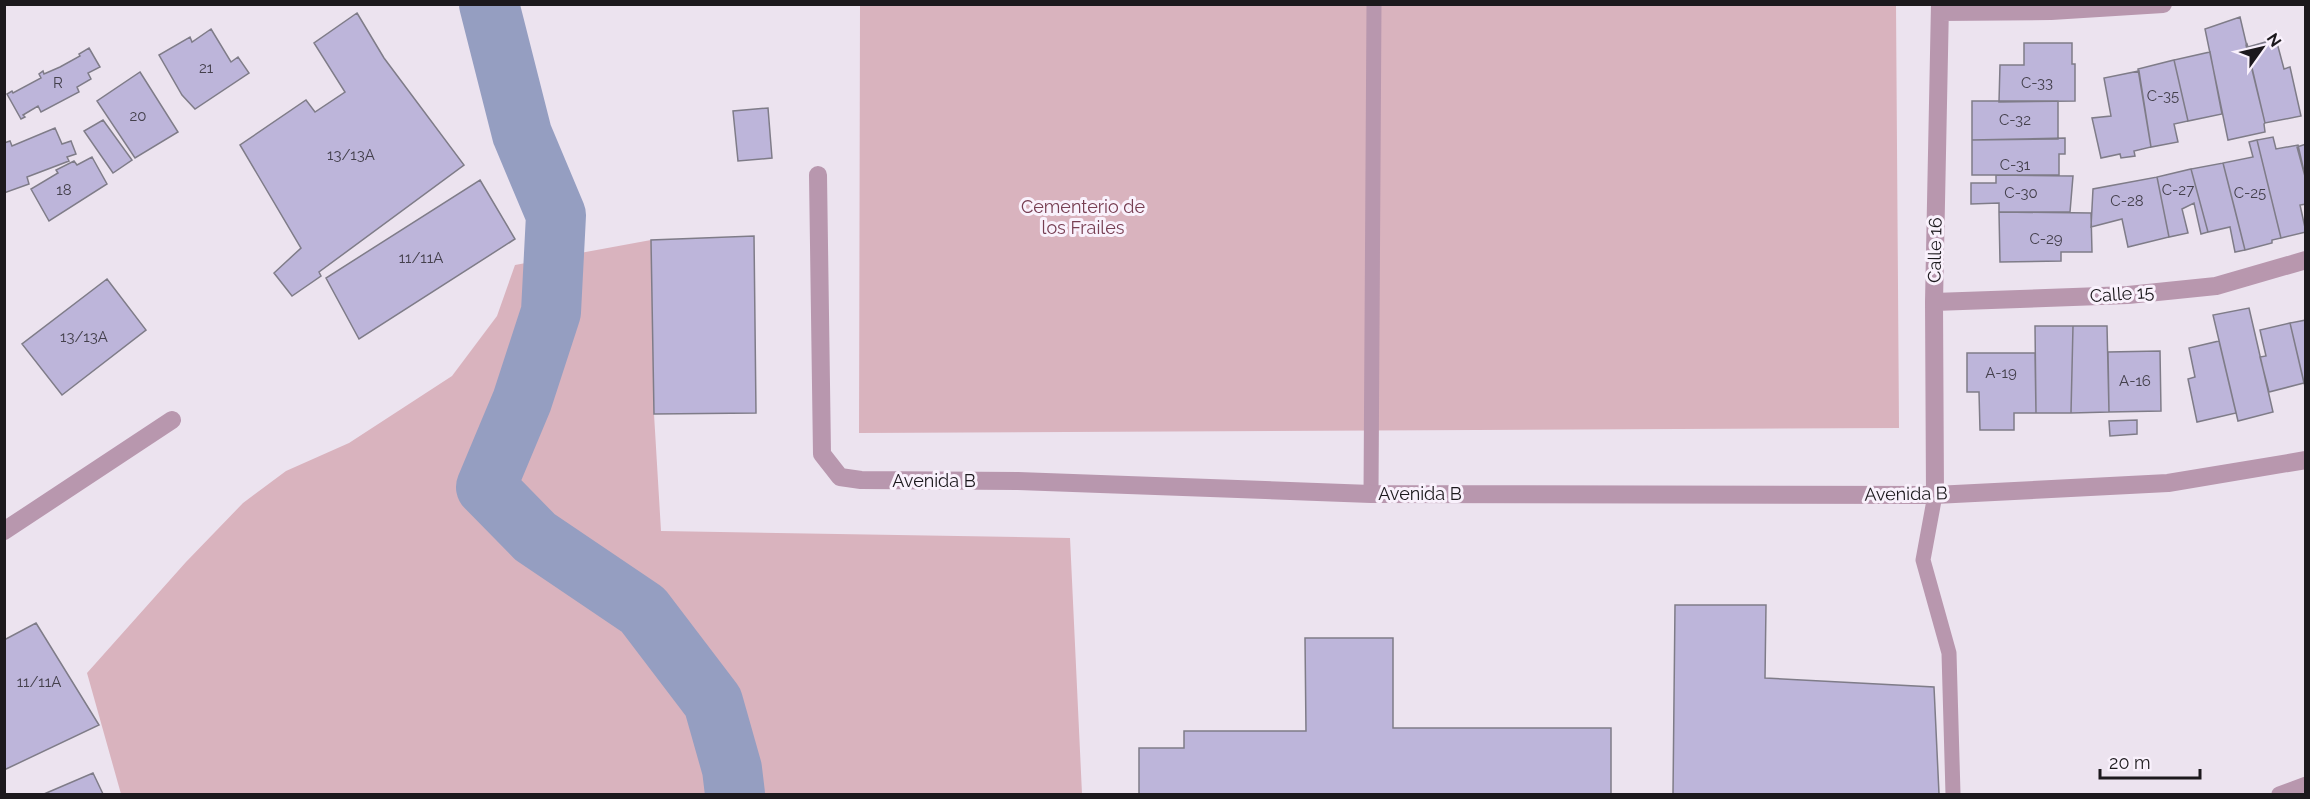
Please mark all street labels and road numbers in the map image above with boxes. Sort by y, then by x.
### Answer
street label: Calle 16 [1923,217,1946,283]
street label: Calle 15 [2089,281,2155,306]
street label: Avenida B [892,470,976,491]
street label: Avenida B [1864,482,1948,505]
street label: Avenida B [1378,483,1462,504]

